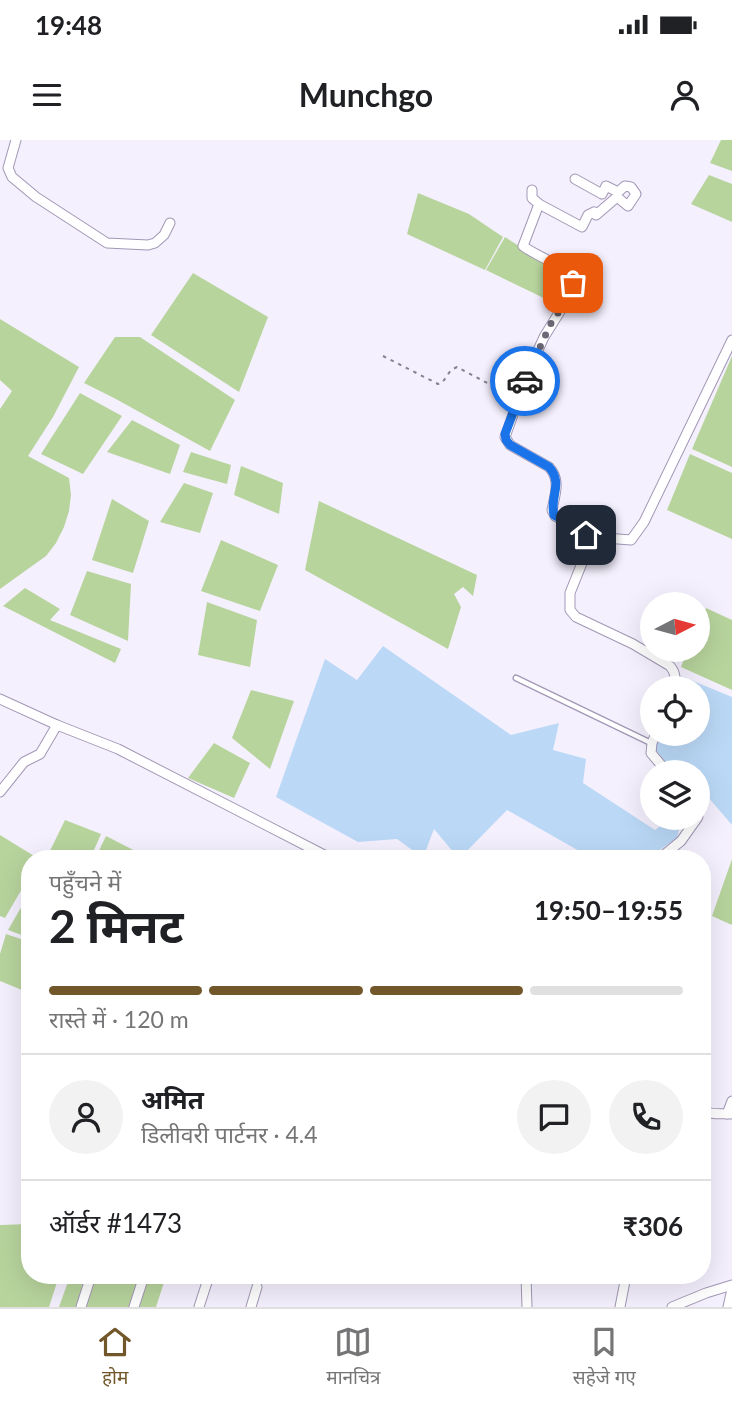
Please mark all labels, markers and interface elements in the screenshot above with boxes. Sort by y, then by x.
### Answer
text: 19:48 [35,9,102,41]
text: Munchgo [299,75,433,114]
icon: menu [28,76,66,114]
icon: person [666,76,704,114]
pin [543,253,603,313]
icon: bag [554,264,592,302]
courier [490,346,560,416]
icon: car [506,362,544,400]
pin [556,505,616,565]
icon: home [567,516,605,554]
north arrow [640,592,710,662]
map controls [640,592,710,830]
button: locate [640,676,710,746]
button: layers [640,760,710,830]
text: पहुँचने में [49,868,121,896]
text: 19:50–19:55 [534,894,683,926]
text: 2 मिनट [49,898,183,953]
text: रास्ते में · 120 m [49,1005,189,1033]
button: person [49,1080,123,1154]
button: chat [517,1080,591,1154]
button: phone [609,1080,683,1154]
text: अमित [141,1083,204,1115]
text: डिलीवरी पार्टनर · 4.4 [141,1120,318,1148]
text: ऑर्डर #1473 [49,1207,182,1239]
text: ₹306 [623,1210,683,1242]
tab: होम [96,1323,134,1392]
tab: मानचित्र [326,1323,381,1392]
tab: सहेजे गए [573,1323,636,1392]

